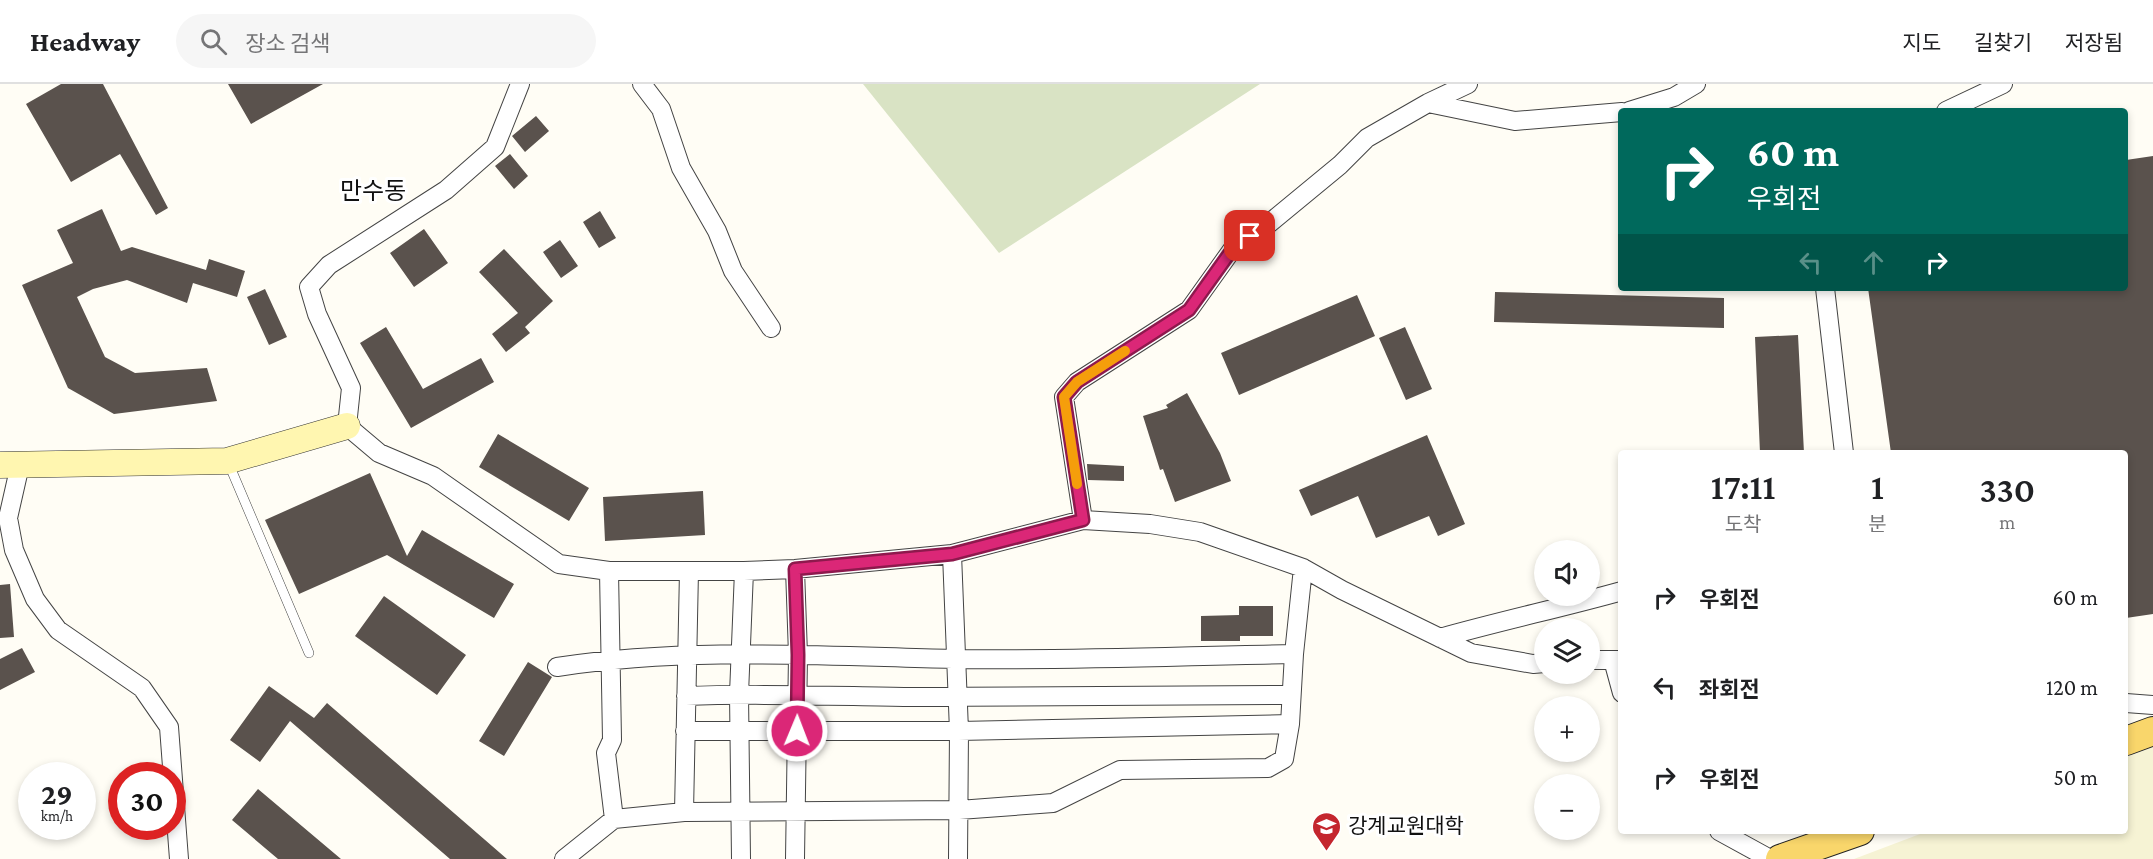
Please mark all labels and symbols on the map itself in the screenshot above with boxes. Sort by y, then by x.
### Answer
district label: 만수동 [340,177,406,204]
pin [1224,210,1275,261]
position arrow [765,699,829,763]
speed limit sign: 30 [108,762,186,840]
school or university icon: 강계교원대학 [1311,810,1343,852]
place label: 강계교원대학 [1348,814,1464,838]

